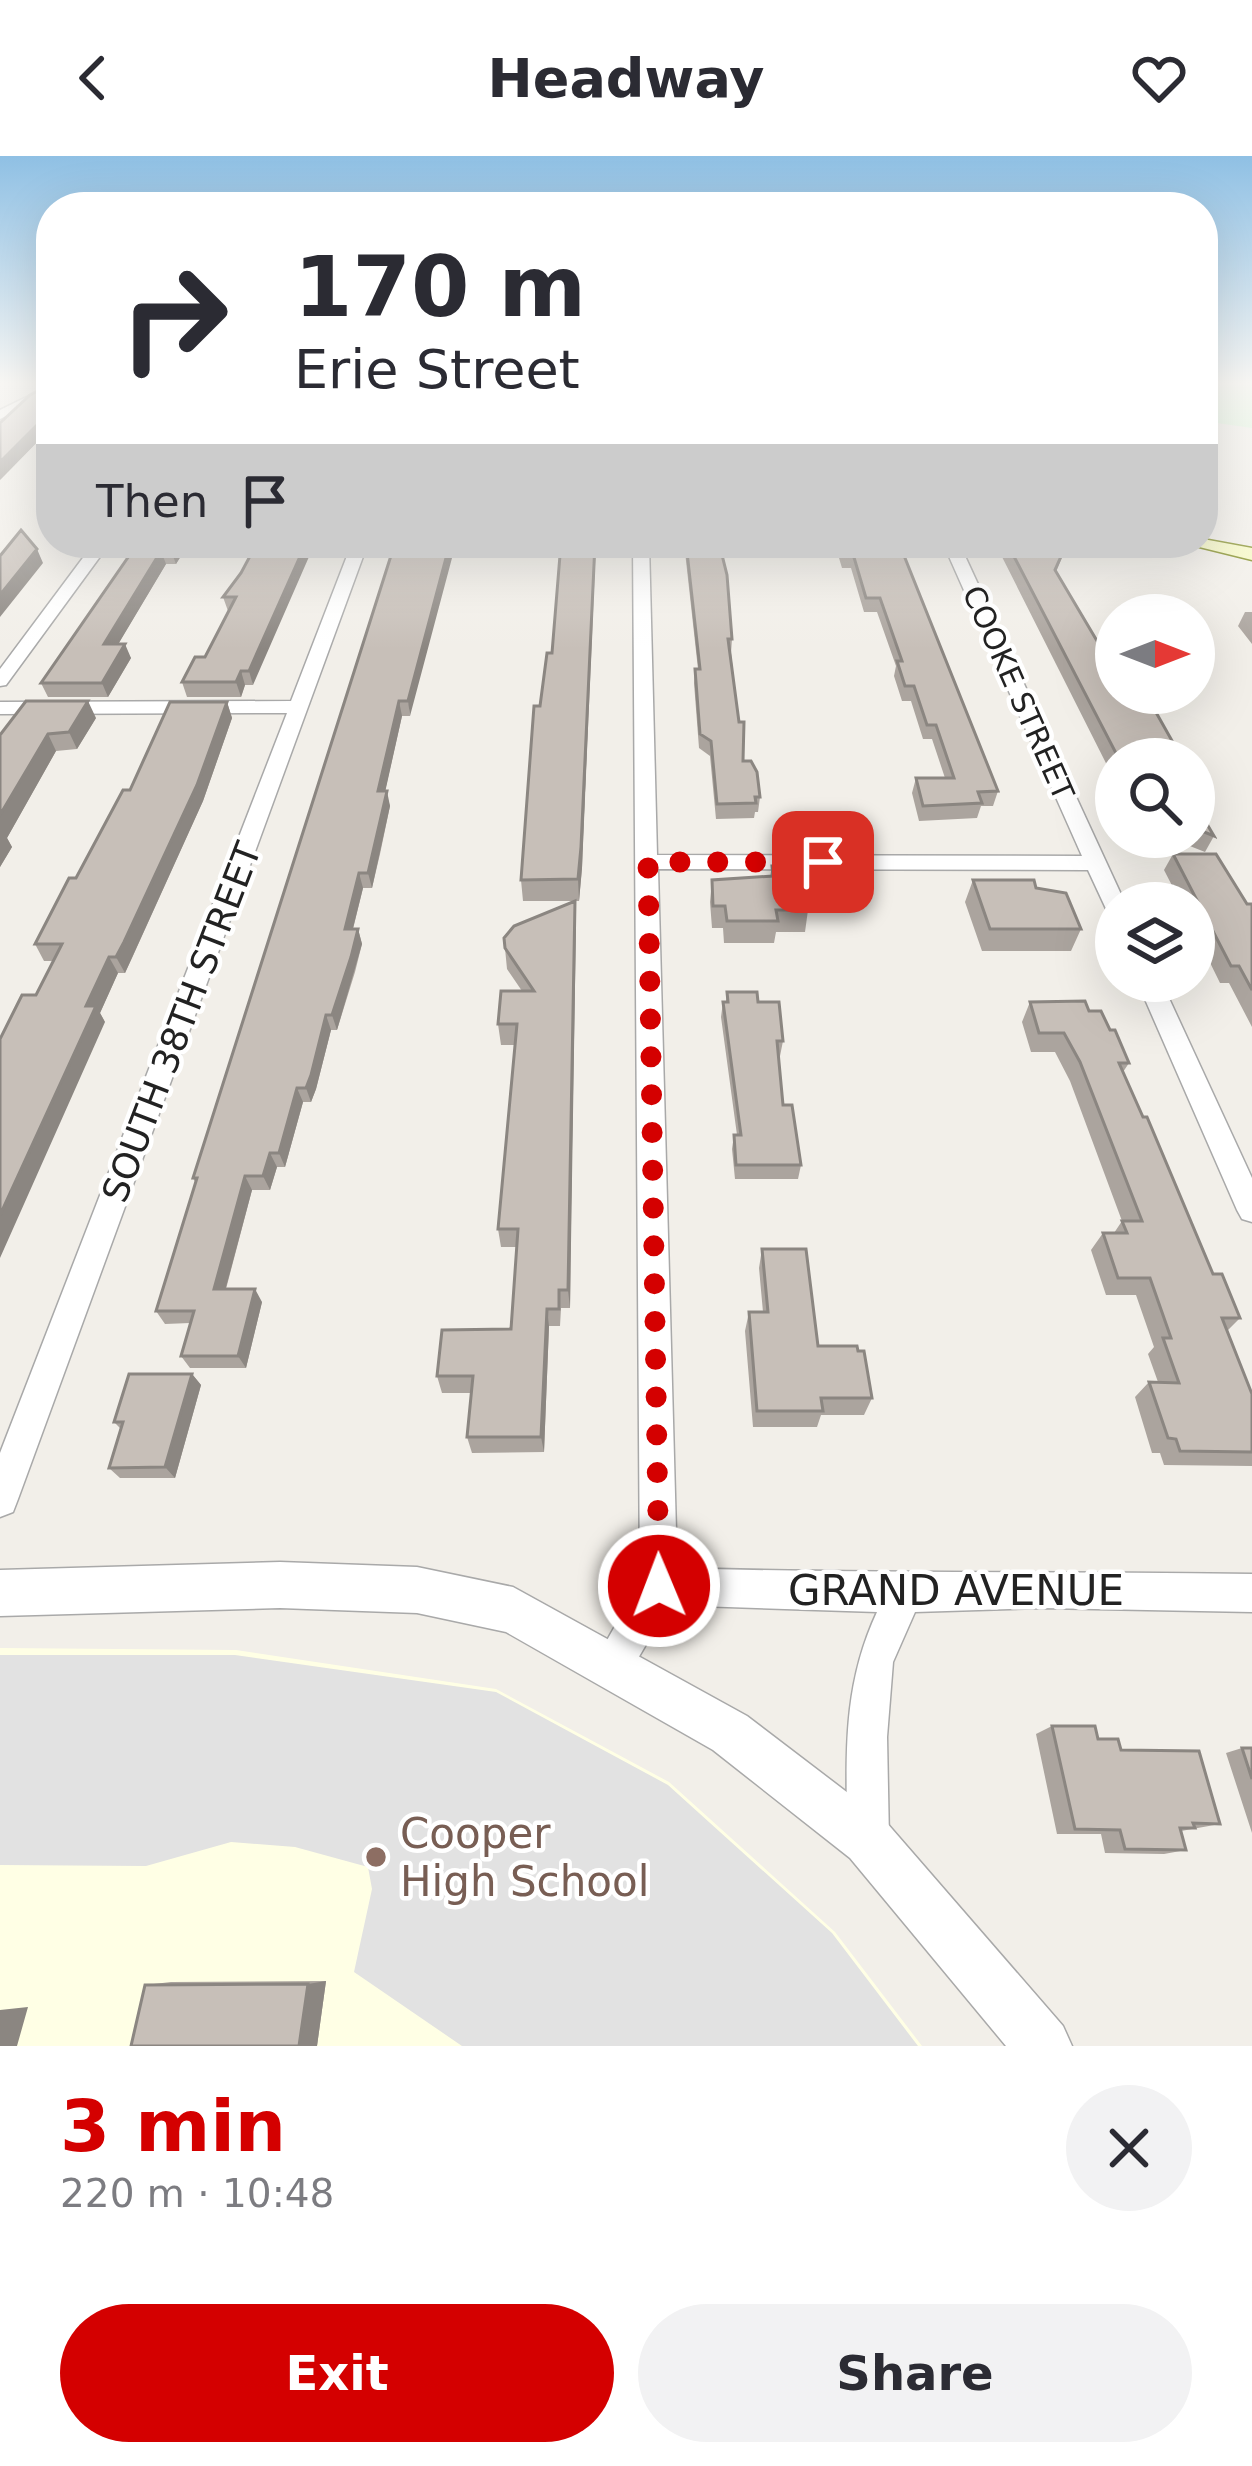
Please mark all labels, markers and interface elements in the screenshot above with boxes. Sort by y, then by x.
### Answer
icon: back [60,45,126,111]
icon: heart [1126,45,1192,111]
text: Headway [488,47,764,110]
text: 170 m [294,238,586,336]
icon: right [96,240,252,396]
text: Erie Street [294,338,580,401]
icon: arrive [232,468,298,534]
text: Then [96,475,208,528]
street label: COOKE STREET [956,580,1082,806]
north arrow [1095,594,1215,714]
map controls [1095,594,1215,1002]
button: search [1095,738,1215,858]
pin [772,811,874,913]
icon: arrive [790,829,856,895]
street label: SOUTH 38TH STREET [94,836,269,1208]
button: layers [1095,882,1215,1002]
position arrow [596,1523,722,1649]
street label: GRAND AVENUE [788,1566,1124,1615]
place label: Cooper High School [400,1809,649,1906]
marker: Cooper High School [363,1844,389,1870]
text: 3 min [60,2084,286,2168]
button: close [1066,2085,1192,2211]
text: 220 m · 10:48 [60,2171,334,2216]
button: Exit [60,2304,614,2442]
button: Share [638,2304,1192,2442]

